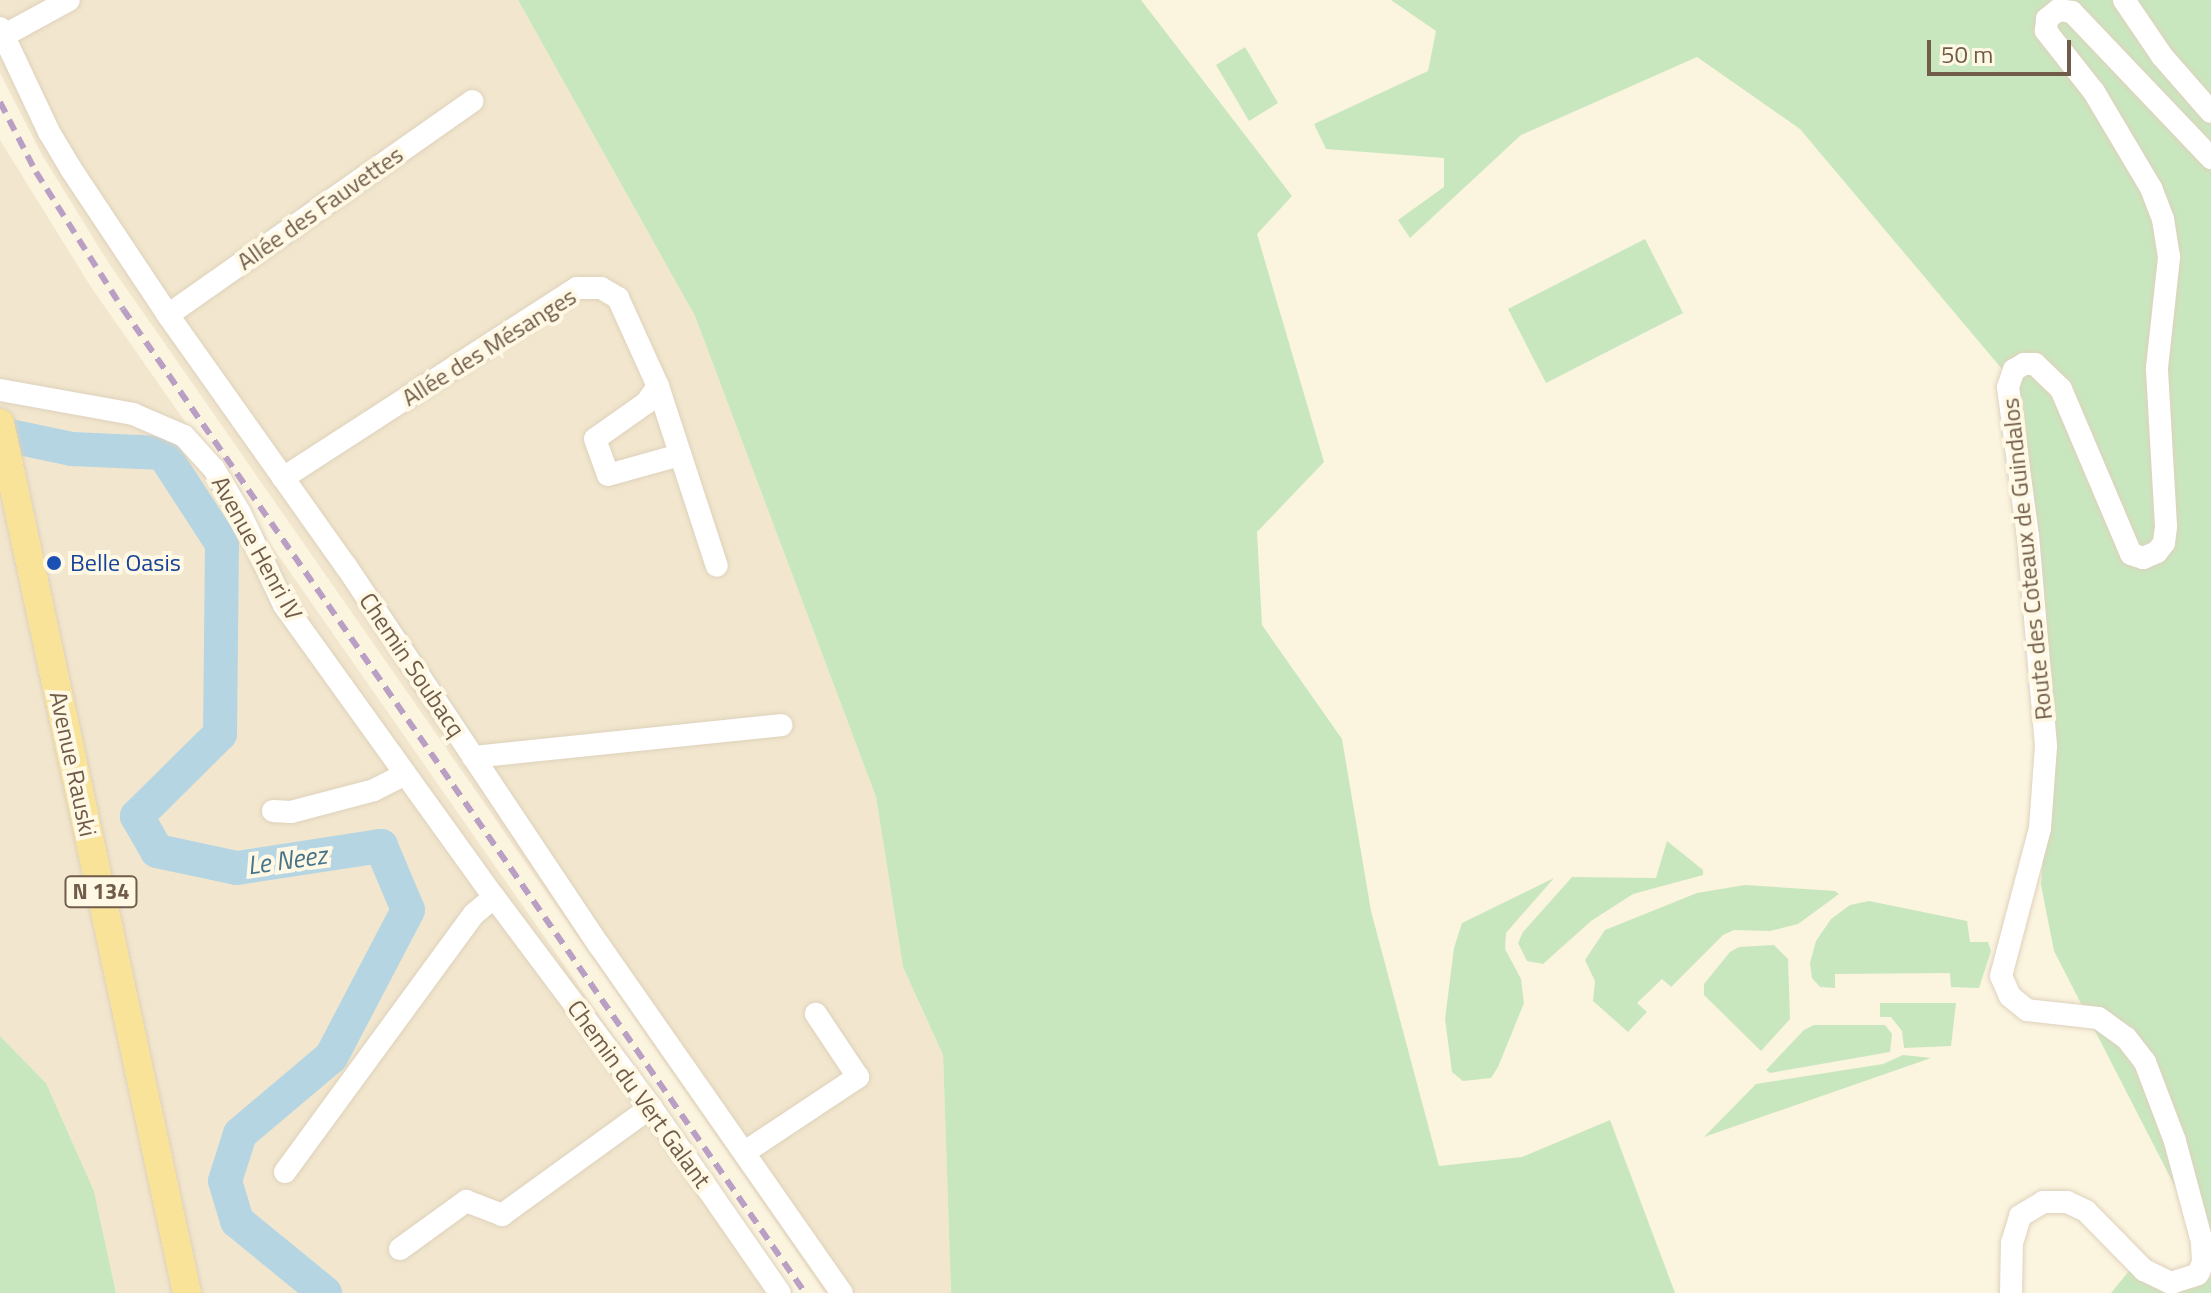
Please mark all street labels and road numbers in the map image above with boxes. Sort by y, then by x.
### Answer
street label: Allée des Fauvettes [231,140,409,276]
street label: Allée des Mésanges [397,282,581,412]
street label: Route des Coteaux de Guindalos [1996,397,2058,721]
street label: Avenue Henri IV [206,471,308,625]
street label: Chemin Soubacq [353,587,471,743]
street label: Avenue Rauski [44,689,102,839]
road number: N 134 [63,874,139,910]
street label: Chemin du Vert Galant [561,994,717,1194]

